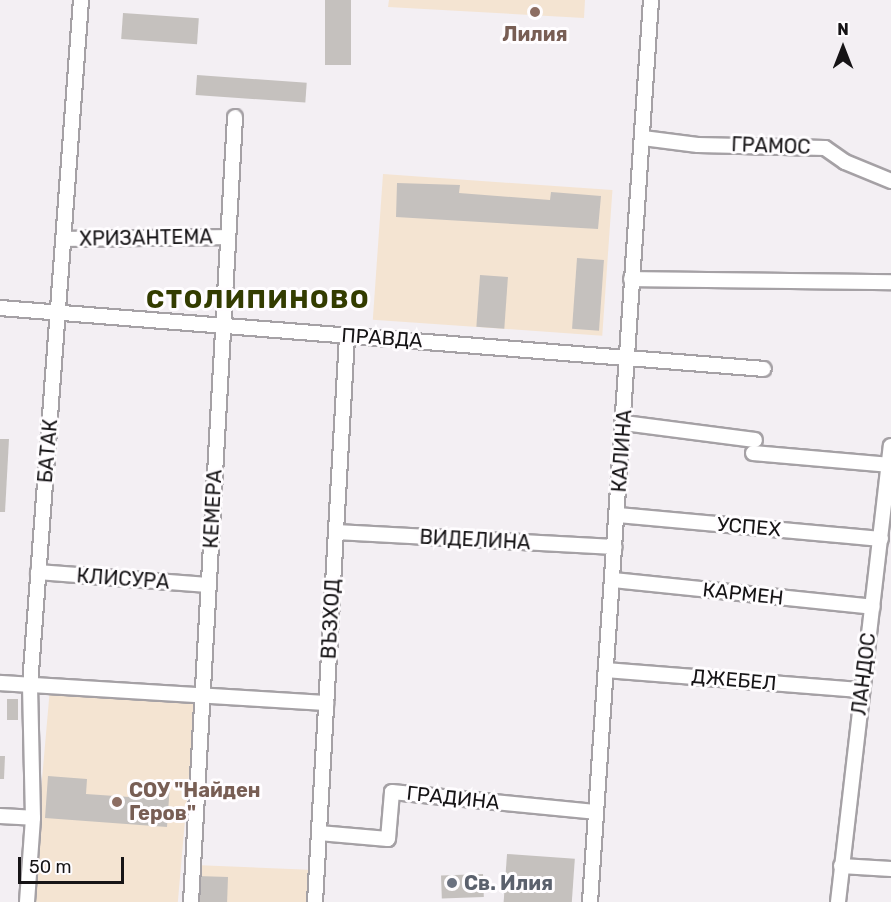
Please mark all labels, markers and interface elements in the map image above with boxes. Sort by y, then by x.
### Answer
marker: Лилия [528,5,542,19]
north arrow [813,18,873,78]
text: N [837,20,849,39]
place label: Лилия [502,22,568,46]
street label: ГРАМОС [731,133,811,159]
street label: ХРИЗАНТЕМА [79,225,213,251]
district label: СТОЛИПИНОВО [146,284,370,316]
street label: ПРАВДА [341,323,423,353]
street label: КАЛИНА [607,409,637,493]
street label: БАТАК [33,418,63,484]
street label: КЕМЕРА [199,469,227,549]
street label: УСПЕХ [716,512,782,542]
street label: ВИДЕЛИНА [419,525,531,555]
street label: КЛИСУРА [76,564,170,594]
street label: ВЪЗХОД [317,578,345,660]
street label: КАРМЕН [701,578,785,610]
street label: ЛАНДОС [847,631,881,717]
street label: ДЖЕБЕЛ [691,664,777,696]
place label: СОУ "Найден Геров" [129,778,261,825]
street label: ГРАДИНА [405,781,501,815]
marker: СОУ "Найден Геров" [110,795,124,809]
scale bar [21,845,128,883]
text: 50 m [29,856,72,878]
place label: Св. Илия [464,871,553,895]
marker: Св. Илия [445,876,459,890]

